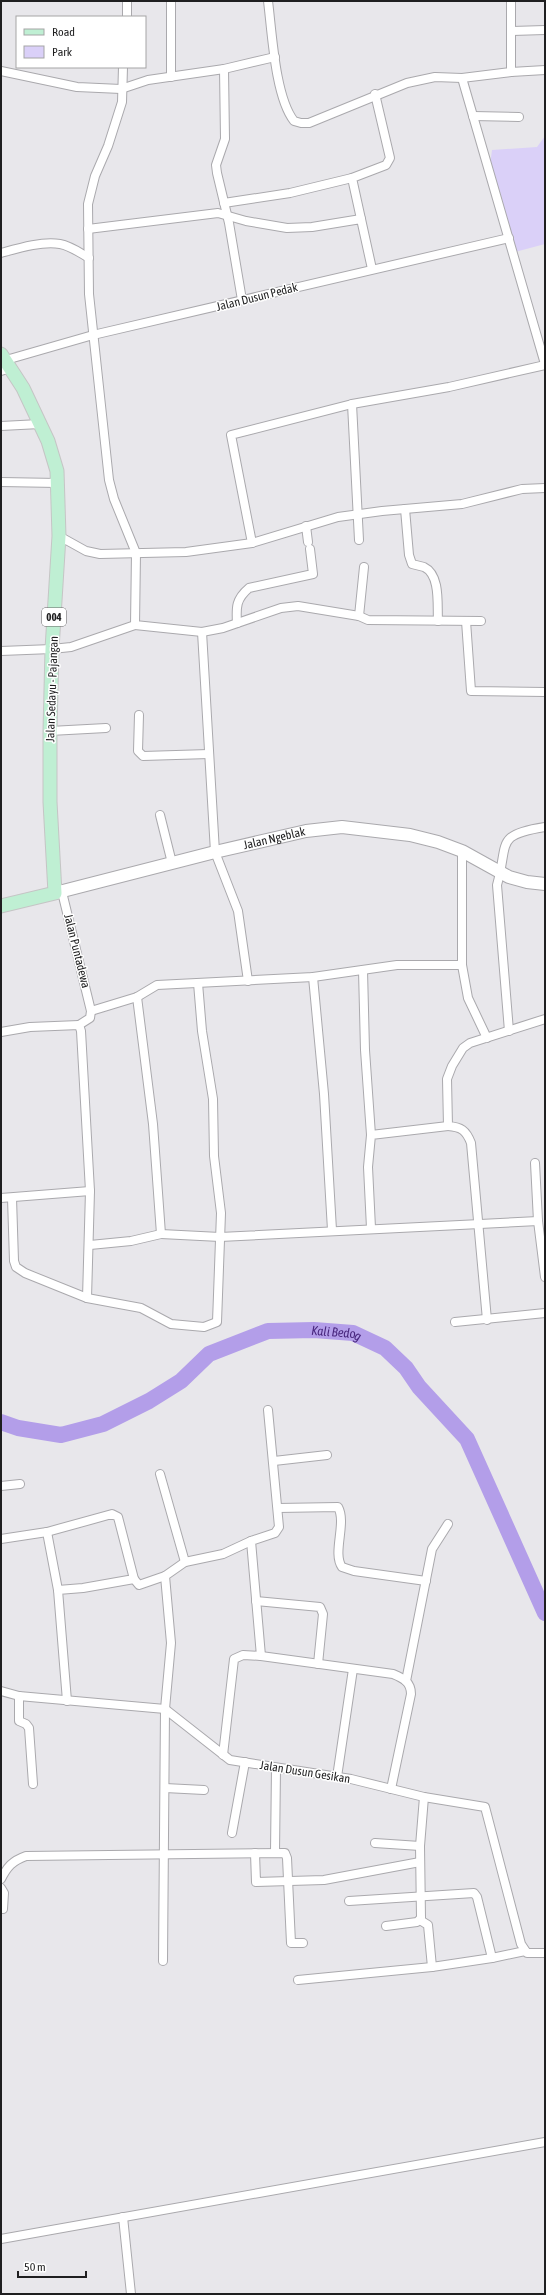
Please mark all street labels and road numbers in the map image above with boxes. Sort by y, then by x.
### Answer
street label: Jalan Dusun Pedak [215,280,300,314]
road number: 004 [42,608,66,626]
street label: Jalan Sedayu - Pajangan [43,636,61,742]
street label: Jalan Ngeblak [242,824,307,852]
street label: Jalan Puntadewa [61,913,93,989]
street label: Jalan Dusun Gesikan [259,1758,351,1786]

